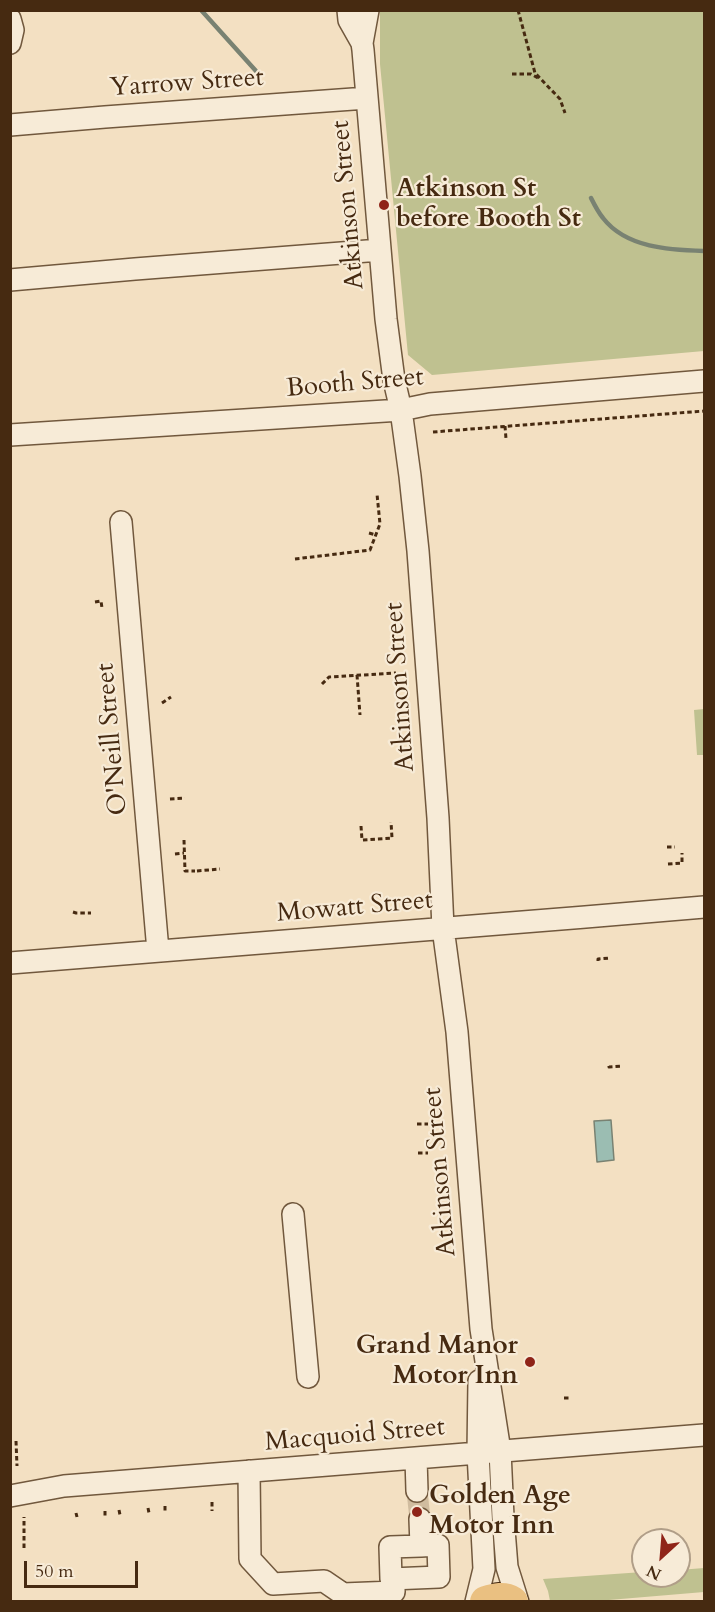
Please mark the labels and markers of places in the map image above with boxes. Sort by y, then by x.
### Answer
place label: Atkinson St before Booth St [396,174,581,236]
marker: Atkinson St before Booth St [377,198,391,212]
place label: Grand Manor Motor Inn [356,1331,518,1392]
marker: Grand Manor Motor Inn [523,1355,537,1369]
place label: Golden Age Motor Inn [429,1481,571,1542]
marker: Golden Age Motor Inn [410,1505,424,1519]

